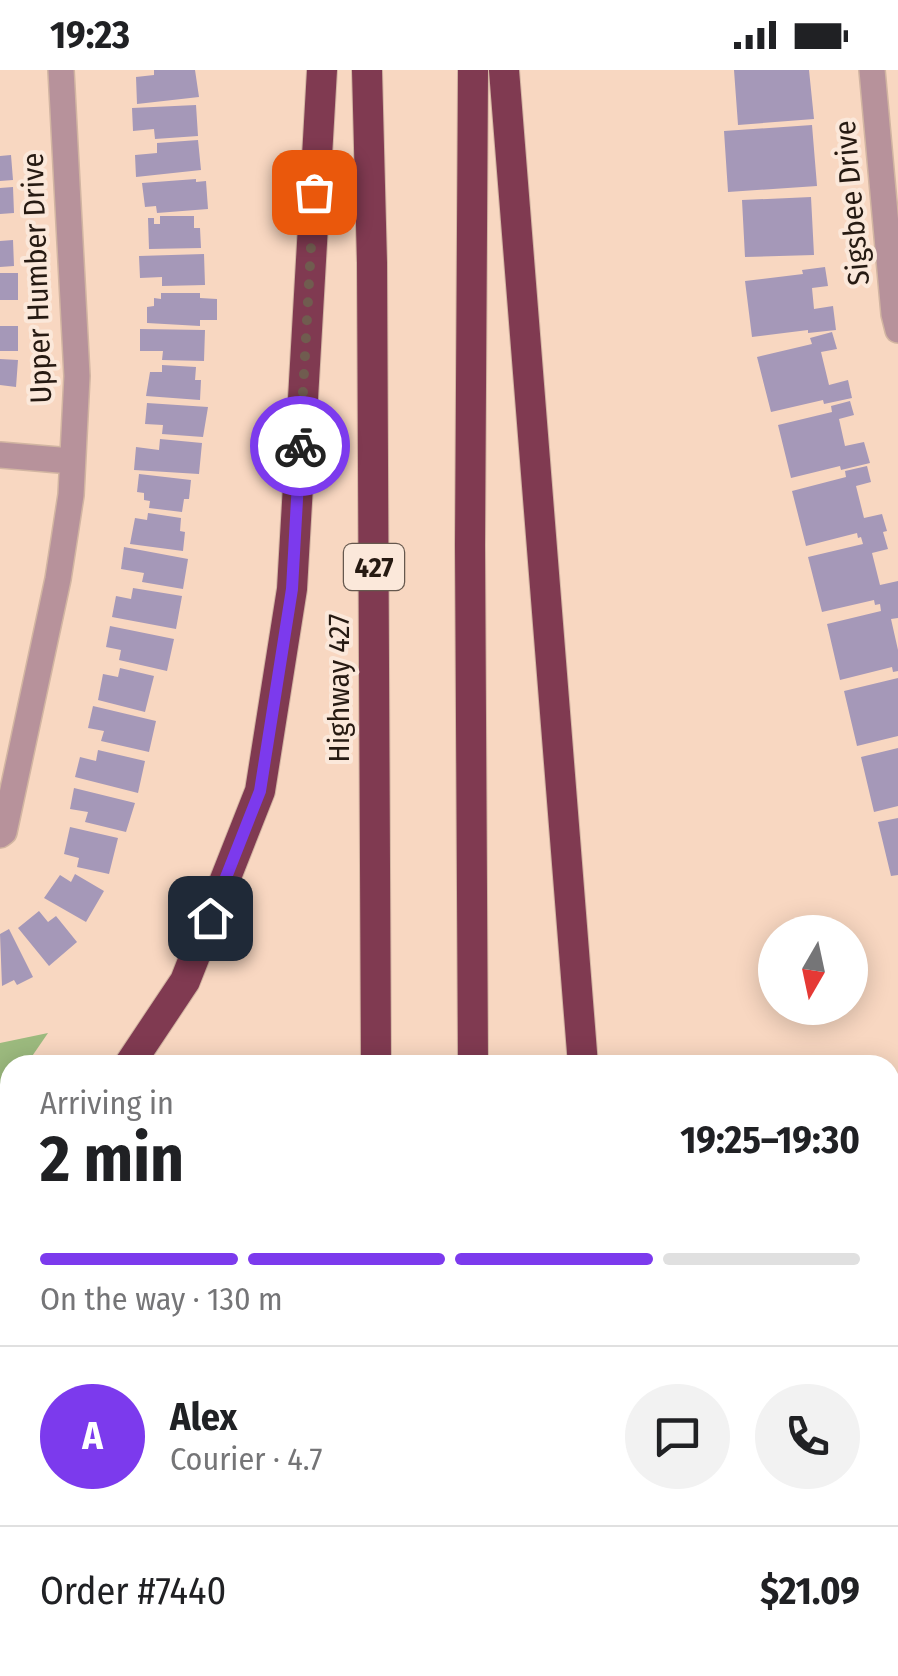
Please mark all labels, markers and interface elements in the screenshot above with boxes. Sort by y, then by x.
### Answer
text: 19:23 [50,12,130,58]
street label: Sigsbee Drive [827,119,877,287]
pin [272,150,357,235]
street label: Upper Humber Drive [15,152,59,404]
icon: bag [287,165,342,220]
courier [250,396,350,496]
icon: bike [273,419,328,474]
road number: 427 [344,544,404,590]
street label: Highway 427 [321,614,357,762]
pin [168,876,253,961]
icon: home [183,891,238,946]
north arrow [758,915,868,1025]
map controls [758,915,868,1025]
text: Arriving in [40,1084,174,1122]
text: 19:25–19:30 [680,1117,860,1163]
text: 2 min [40,1120,184,1198]
text: On the way · 130 m [40,1280,283,1318]
button: chat [625,1384,730,1489]
button: phone [755,1384,860,1489]
text: Alex [170,1394,237,1440]
text: A [82,1413,103,1459]
text: Courier · 4.7 [170,1440,322,1478]
text: Order #7440 [40,1568,226,1614]
text: $21.09 [760,1568,860,1614]

